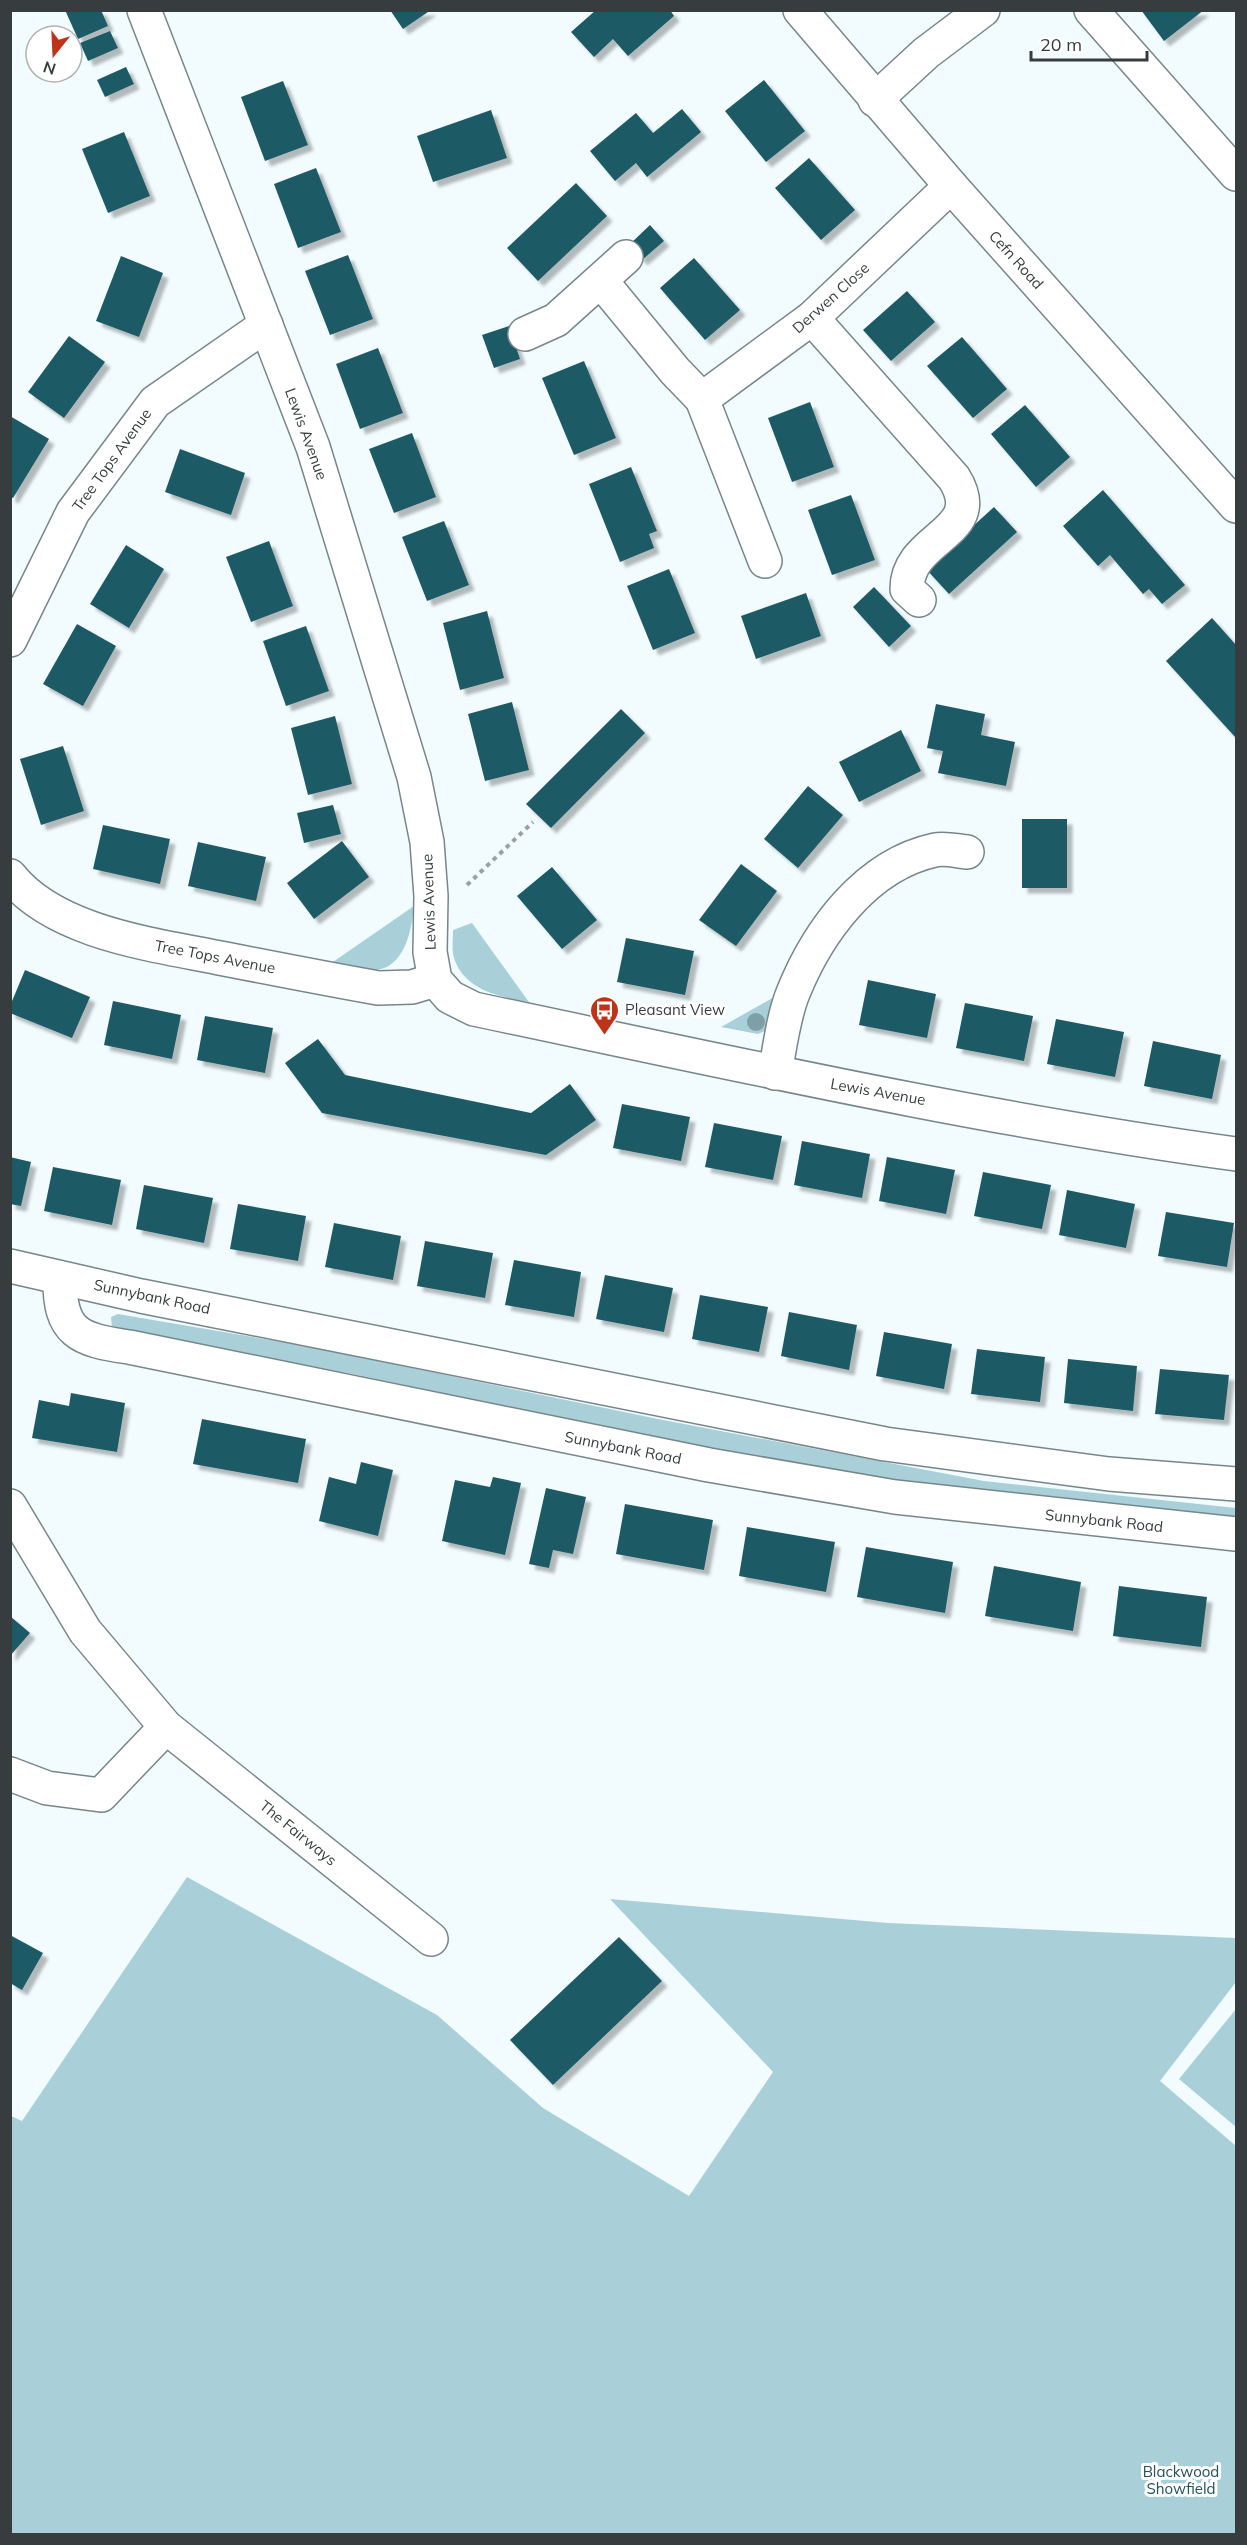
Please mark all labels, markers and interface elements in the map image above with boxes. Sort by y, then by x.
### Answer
north arrow [24,24,84,84]
scale bar [1031,24,1146,62]
text: 20 m [1040,33,1082,56]
text: N [41,57,58,80]
street label: Cefn Road [985,226,1048,293]
street label: Derwen Close [788,258,873,337]
street label: Lewis Avenue [281,385,332,482]
street label: Tree Tops Avenue [68,405,155,515]
street label: Lewis Avenue [417,854,440,951]
street label: Tree Tops Avenue [153,935,277,978]
bus stop icon: Pleasant View [588,994,620,1036]
place label: Pleasant View [625,1000,725,1019]
street label: Lewis Avenue [829,1074,927,1109]
street label: Sunnybank Road [92,1275,212,1318]
street label: Sunnybank Road [563,1427,683,1468]
street label: Sunnybank Road [1044,1505,1164,1536]
street label: The Fairways [256,1796,341,1869]
park label: Blackwood Showfield [1143,2462,1219,2498]

